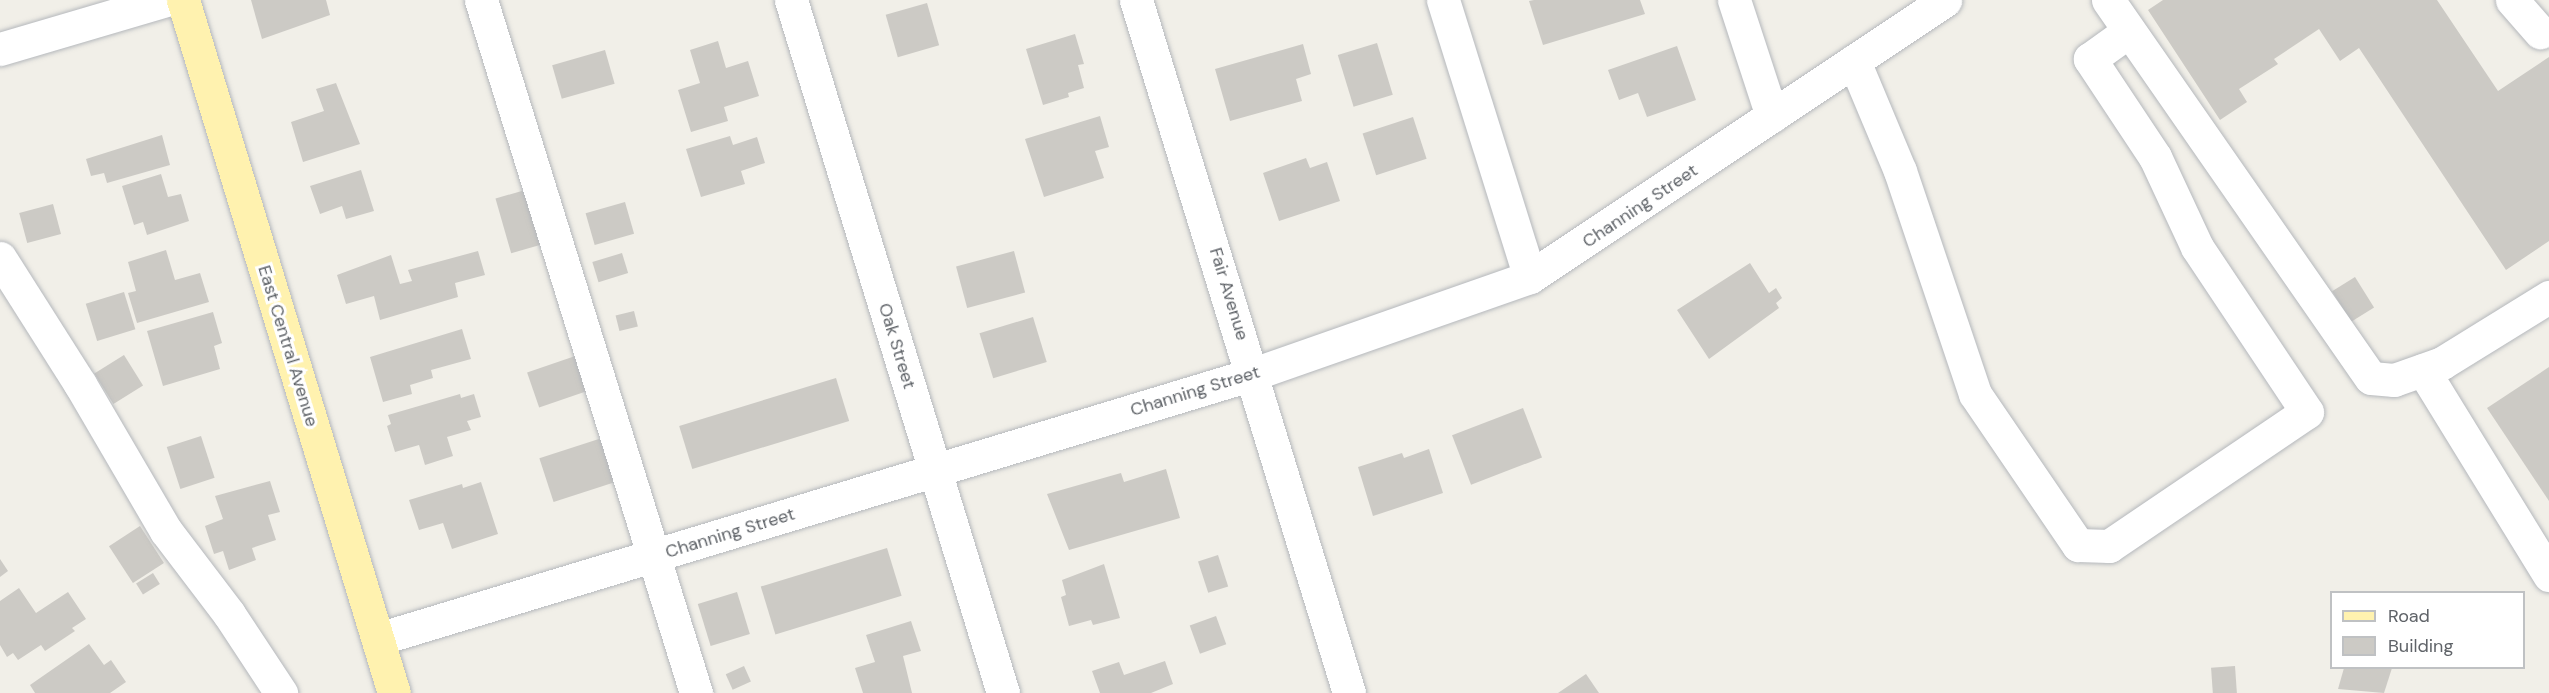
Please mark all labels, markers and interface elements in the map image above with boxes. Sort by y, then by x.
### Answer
street label: Channing Street [1578,160,1702,252]
street label: Fair Avenue [1205,245,1253,343]
street label: East Central Avenue [253,263,323,429]
street label: Oak Street [874,300,920,392]
street label: Channing Street [1128,361,1262,421]
street label: Channing Street [663,503,797,563]
legend [2330,591,2525,669]
text: Road [2388,604,2430,628]
text: Building [2388,634,2453,658]

